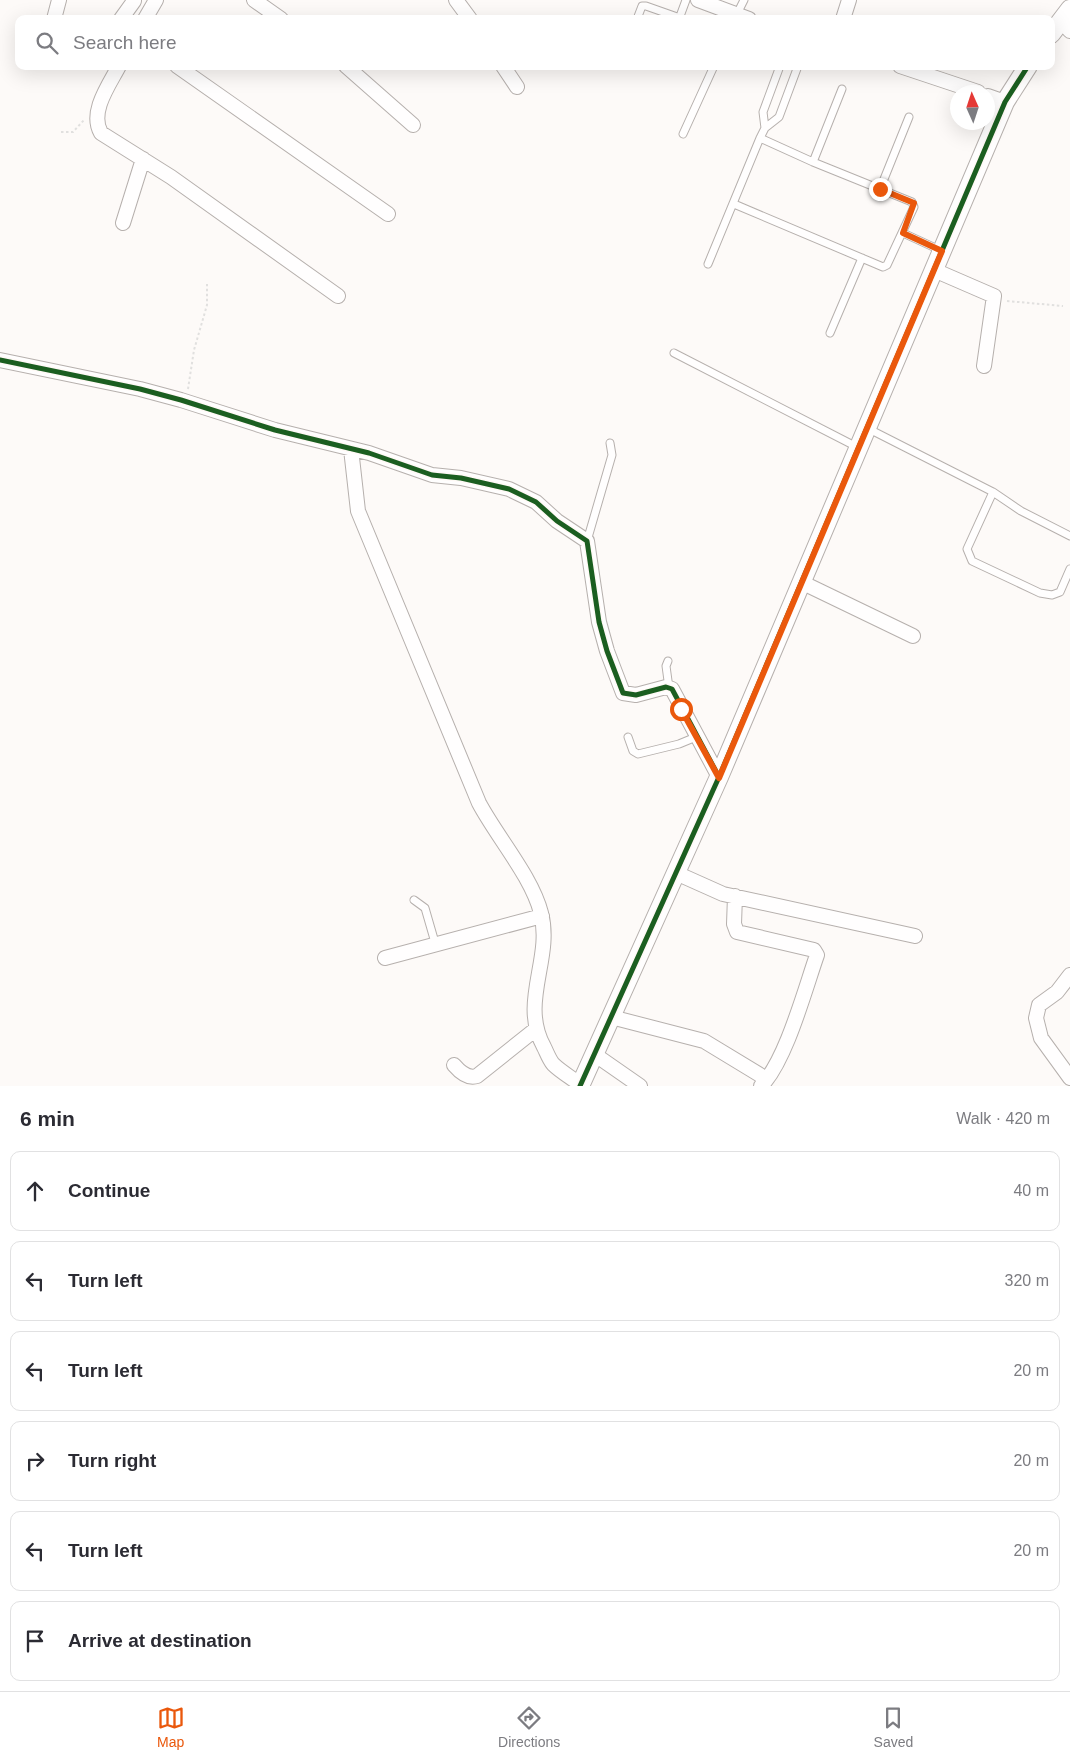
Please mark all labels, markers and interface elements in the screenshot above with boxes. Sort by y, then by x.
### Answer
search box [15,15,1055,70]
icon: search [33,29,61,57]
text: Search here [73,32,177,53]
north arrow [950,85,995,130]
route end [869,178,892,201]
route start [670,698,693,721]
text: 6 min [20,1107,75,1130]
text: Walk · 420 m [956,1110,1050,1127]
icon: ahead [21,1177,49,1205]
text: Continue [68,1180,150,1201]
text: 40 m [1013,1182,1049,1199]
icon: left [21,1267,49,1295]
text: Turn left [68,1270,143,1291]
text: 320 m [1005,1272,1049,1289]
icon: left [21,1357,49,1385]
text: Turn left [68,1360,143,1381]
text: 20 m [1013,1362,1049,1379]
icon: right [21,1447,49,1475]
text: Turn right [68,1450,156,1471]
text: 20 m [1013,1452,1049,1469]
icon: left [21,1537,49,1565]
text: Turn left [68,1540,143,1561]
text: 20 m [1013,1542,1049,1559]
icon: arrive [21,1627,49,1655]
text: Arrive at destination [68,1630,252,1651]
tab: Map [157,1704,185,1750]
tab: Directions [498,1704,560,1750]
tab: Saved [874,1704,913,1750]

